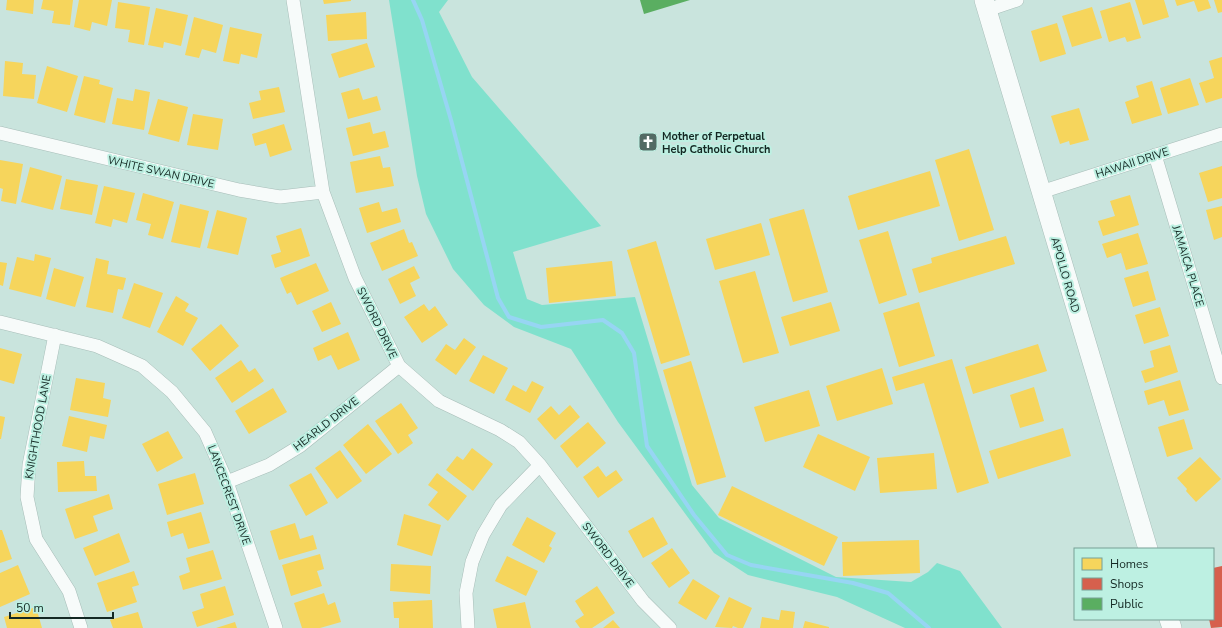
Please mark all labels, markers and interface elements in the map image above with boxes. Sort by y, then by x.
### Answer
place label: Mother of Perpetual Help Catholic Church [662,129,770,157]
church icon: Mother of Perpetual Help Catholic Church [637,131,659,153]
street label: HAWAII DRIVE [1093,144,1171,182]
street label: WHITE SWAN DRIVE [106,152,216,192]
street label: JAMAICA PLACE [1168,223,1207,308]
street label: APOLLO ROAD [1047,235,1083,315]
street label: SWORD DRIVE [353,285,401,361]
street label: KNIGHTHOOD LANE [21,374,55,480]
street label: HEARLD DRIVE [290,394,362,454]
street label: LANCECREST DRIVE [204,443,254,547]
street label: SWORD DRIVE [579,519,637,591]
legend [1074,548,1214,620]
text: Homes [1110,556,1148,572]
text: Shops [1110,576,1144,592]
scale bar [10,594,113,620]
text: Public [1110,596,1144,612]
text: 50 m [16,600,44,616]

